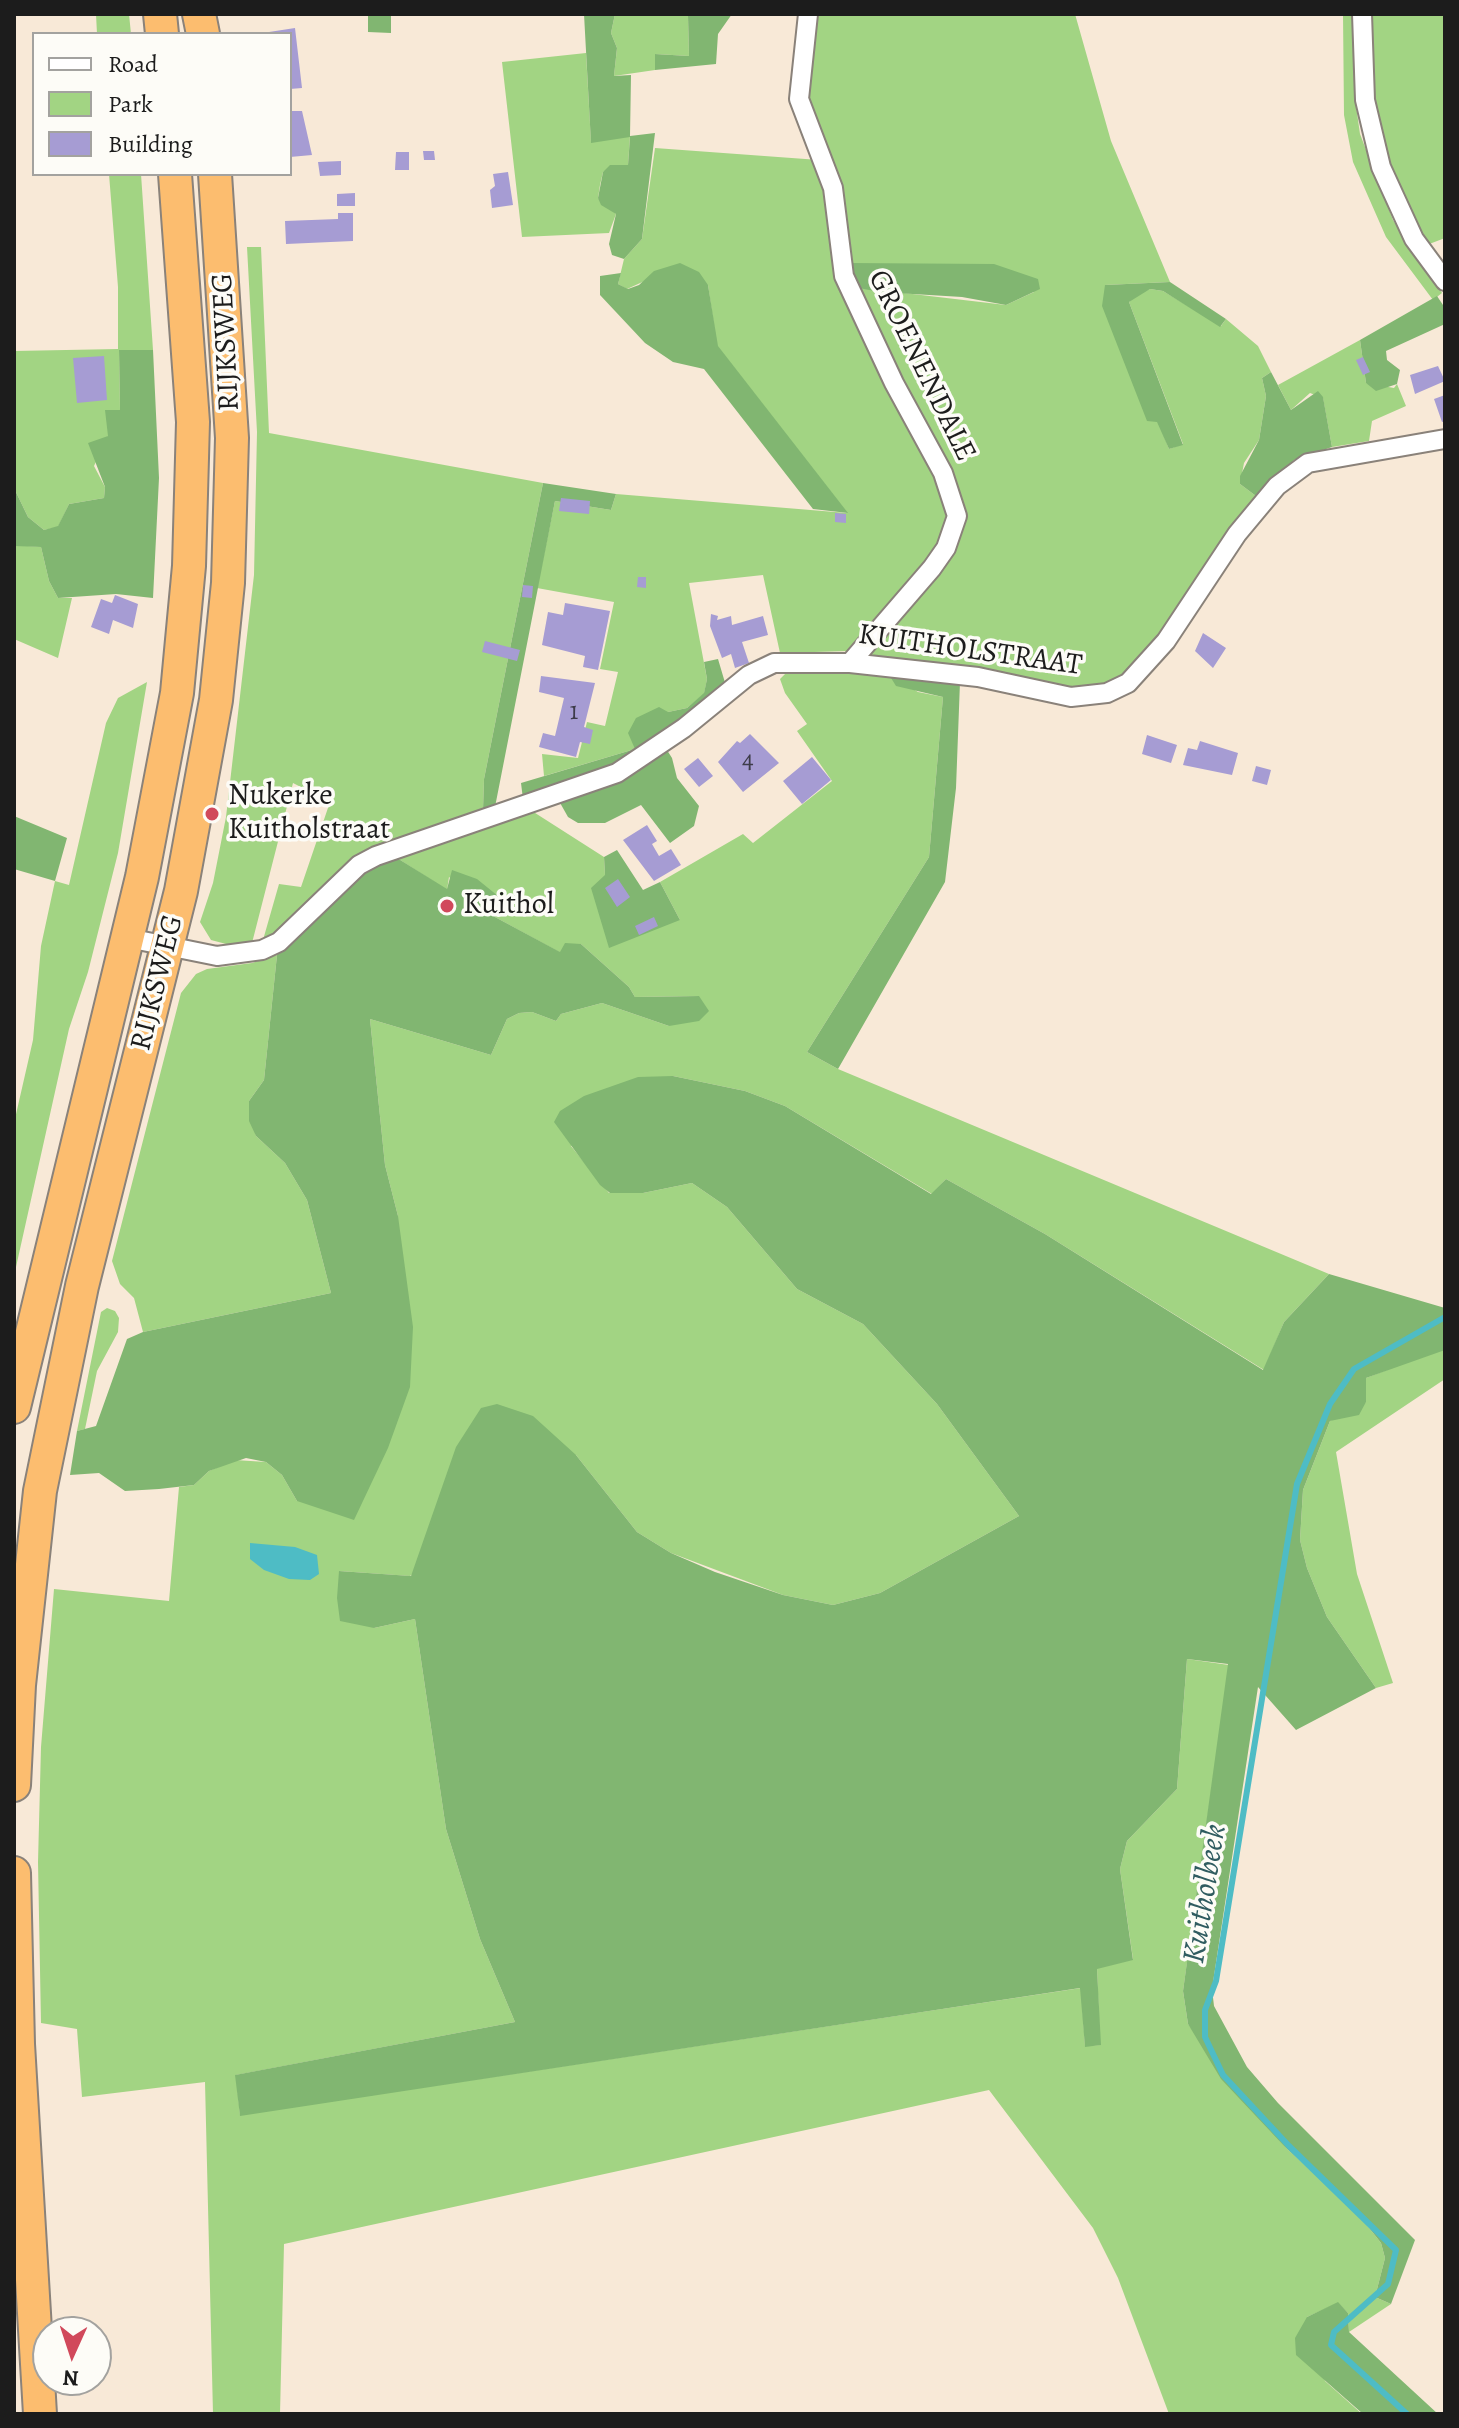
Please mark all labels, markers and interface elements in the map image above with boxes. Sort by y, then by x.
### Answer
legend [32,32,292,176]
text: Road [108,48,158,80]
text: Park [108,88,153,120]
text: Building [108,128,193,160]
street label: GROENENDALE [859,265,983,467]
street label: RIJKSWEG [205,272,249,412]
street label: KUITHOLSTRAAT [856,617,1084,685]
house number: 1 [570,697,578,729]
house number: 4 [742,746,754,778]
place label: Nukerke Kuitholstraat [228,779,390,850]
marker: Nukerke Kuitholstraat [203,805,221,823]
place label: Kuithol [463,888,554,924]
marker: Kuithol [438,897,456,915]
street label: RIJKSWEG [124,911,192,1055]
water label: Kuitholbeek [1176,1822,1236,1966]
north arrow [32,2316,112,2396]
text: N [62,2363,80,2393]

